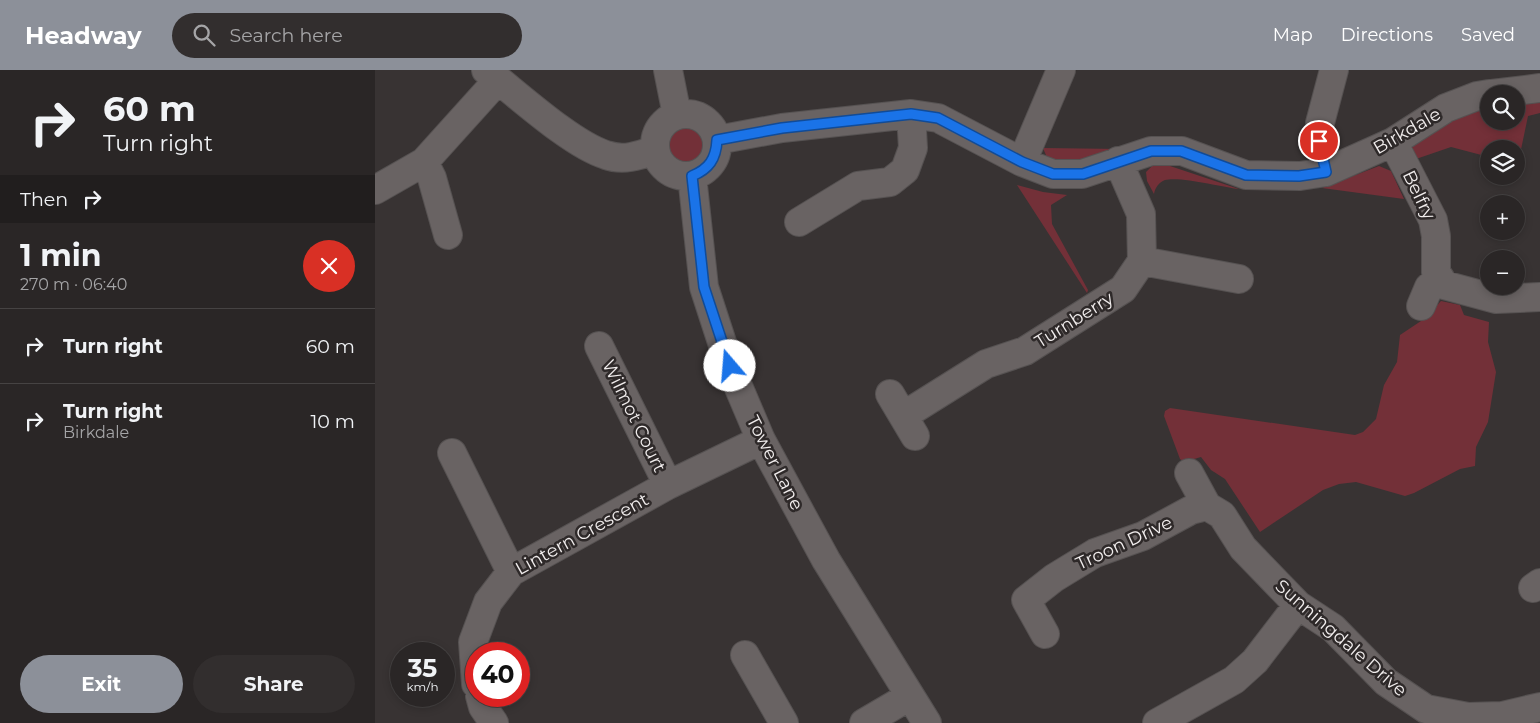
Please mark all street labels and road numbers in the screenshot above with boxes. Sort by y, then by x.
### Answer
street label: Birkdale [1369,103,1445,159]
street label: Belfry [1398,167,1440,224]
street label: Turnberry [1031,287,1118,353]
street label: Wilmot Court [597,356,671,476]
street label: Tower Lane [742,412,808,514]
street label: Lintern Crescent [511,488,653,580]
street label: Troon Drive [1072,511,1176,575]
street label: Sunningdale Drive [1271,575,1411,701]

